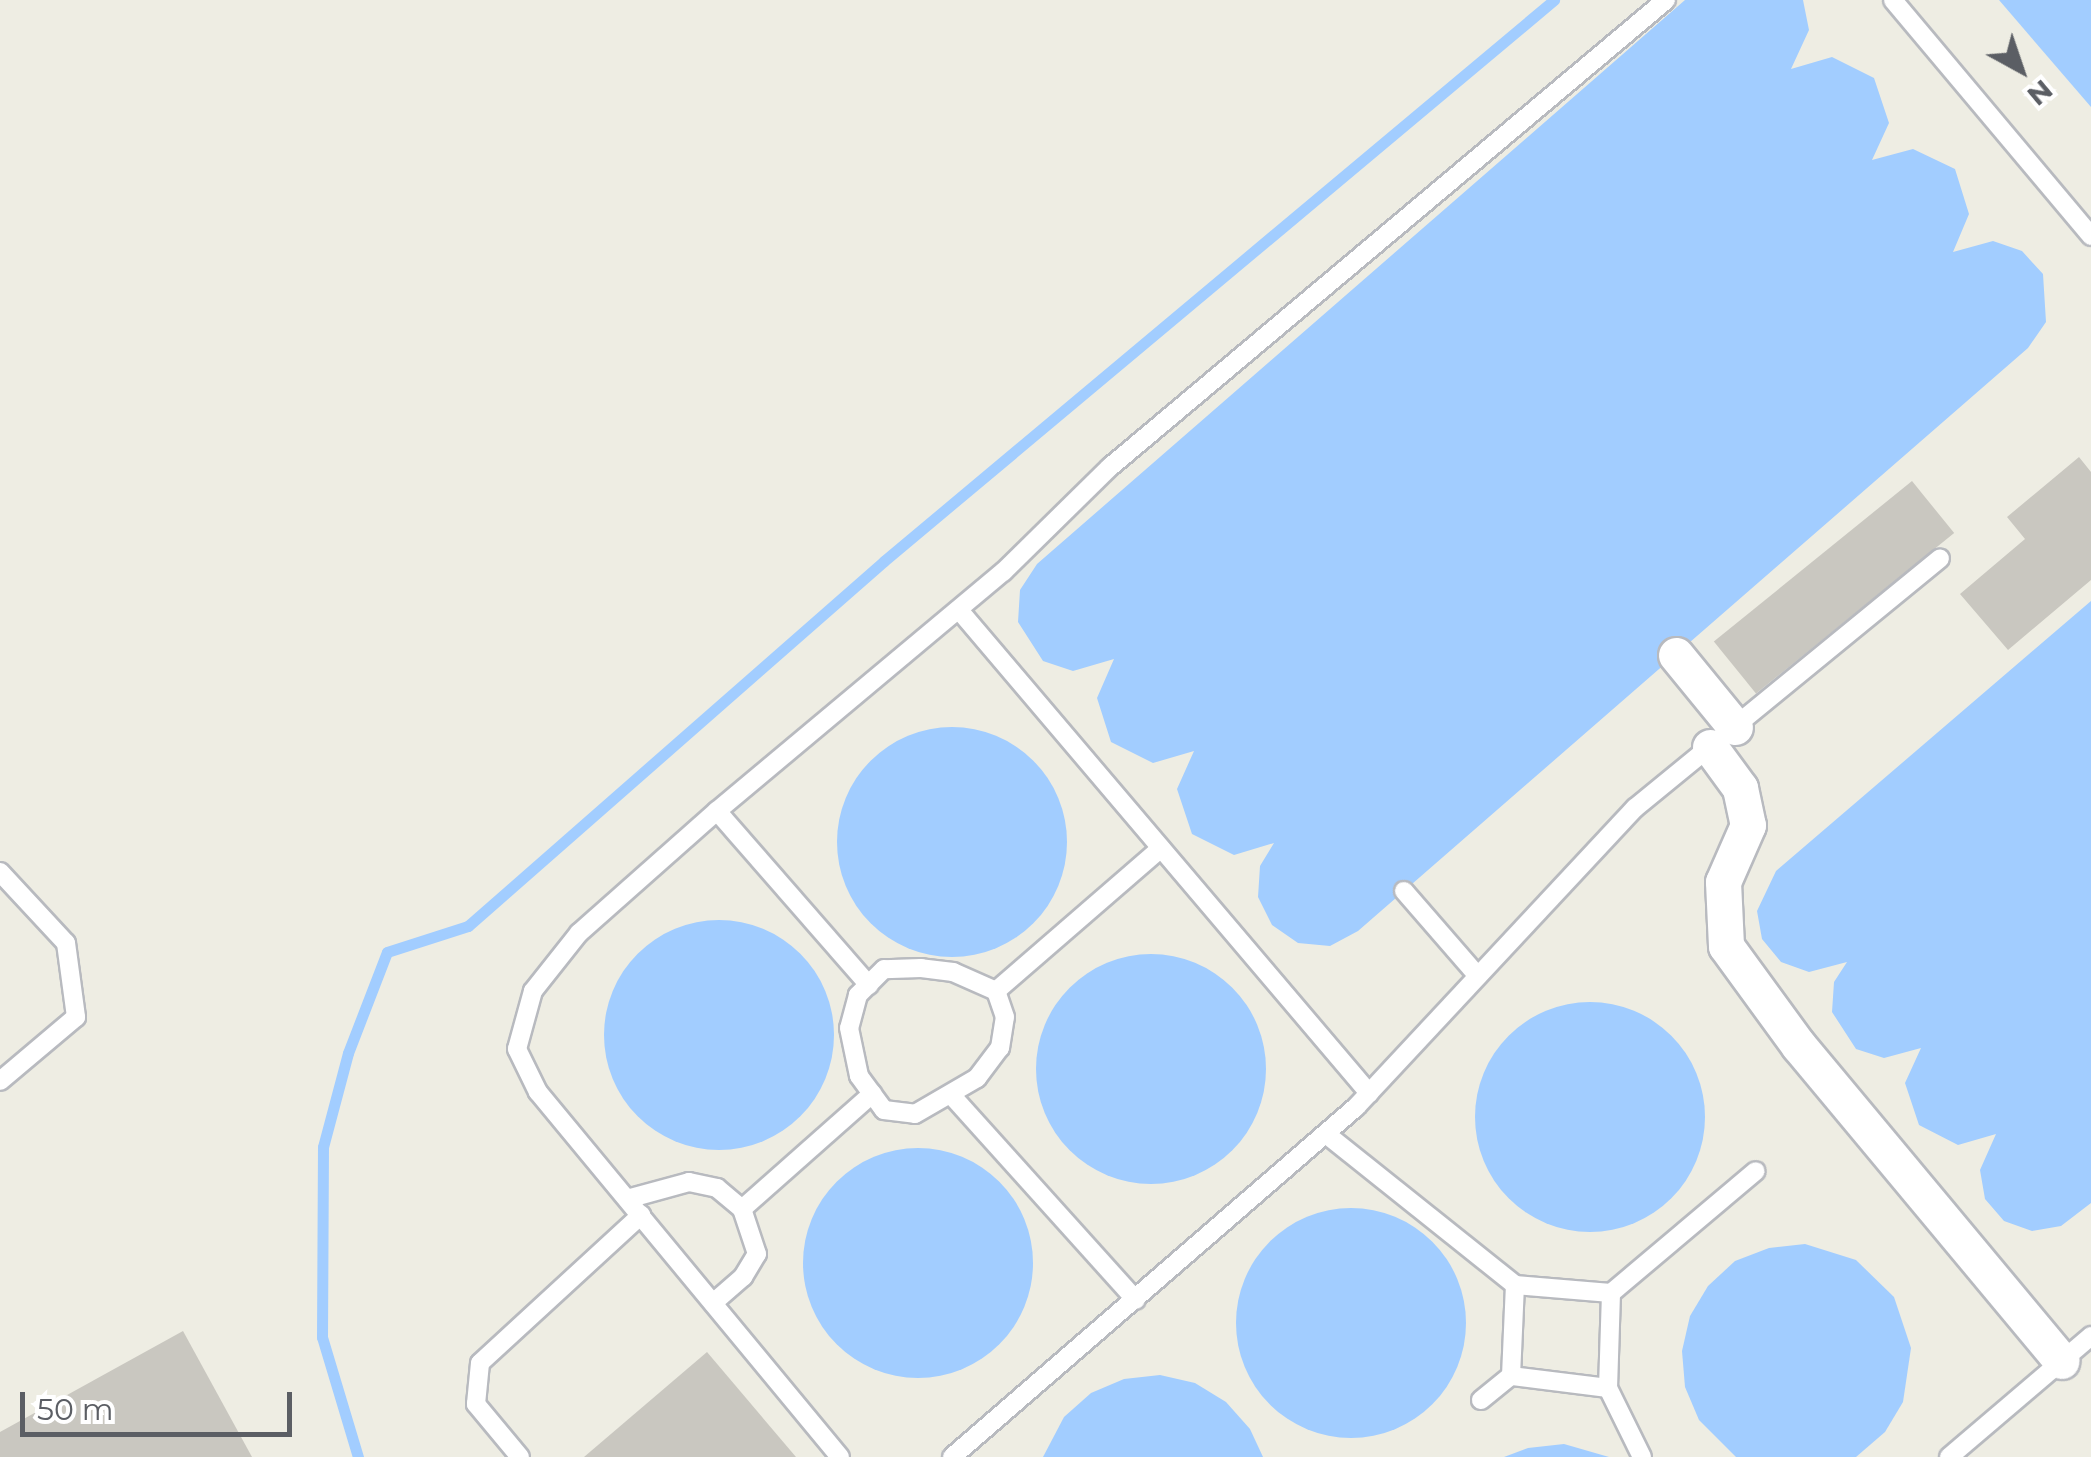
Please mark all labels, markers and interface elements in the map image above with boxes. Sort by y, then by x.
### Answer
north arrow [1971,20,2071,120]
text: N [2021,73,2060,113]
scale bar [25,1372,298,1434]
text: 50 m [37,1391,114,1428]

